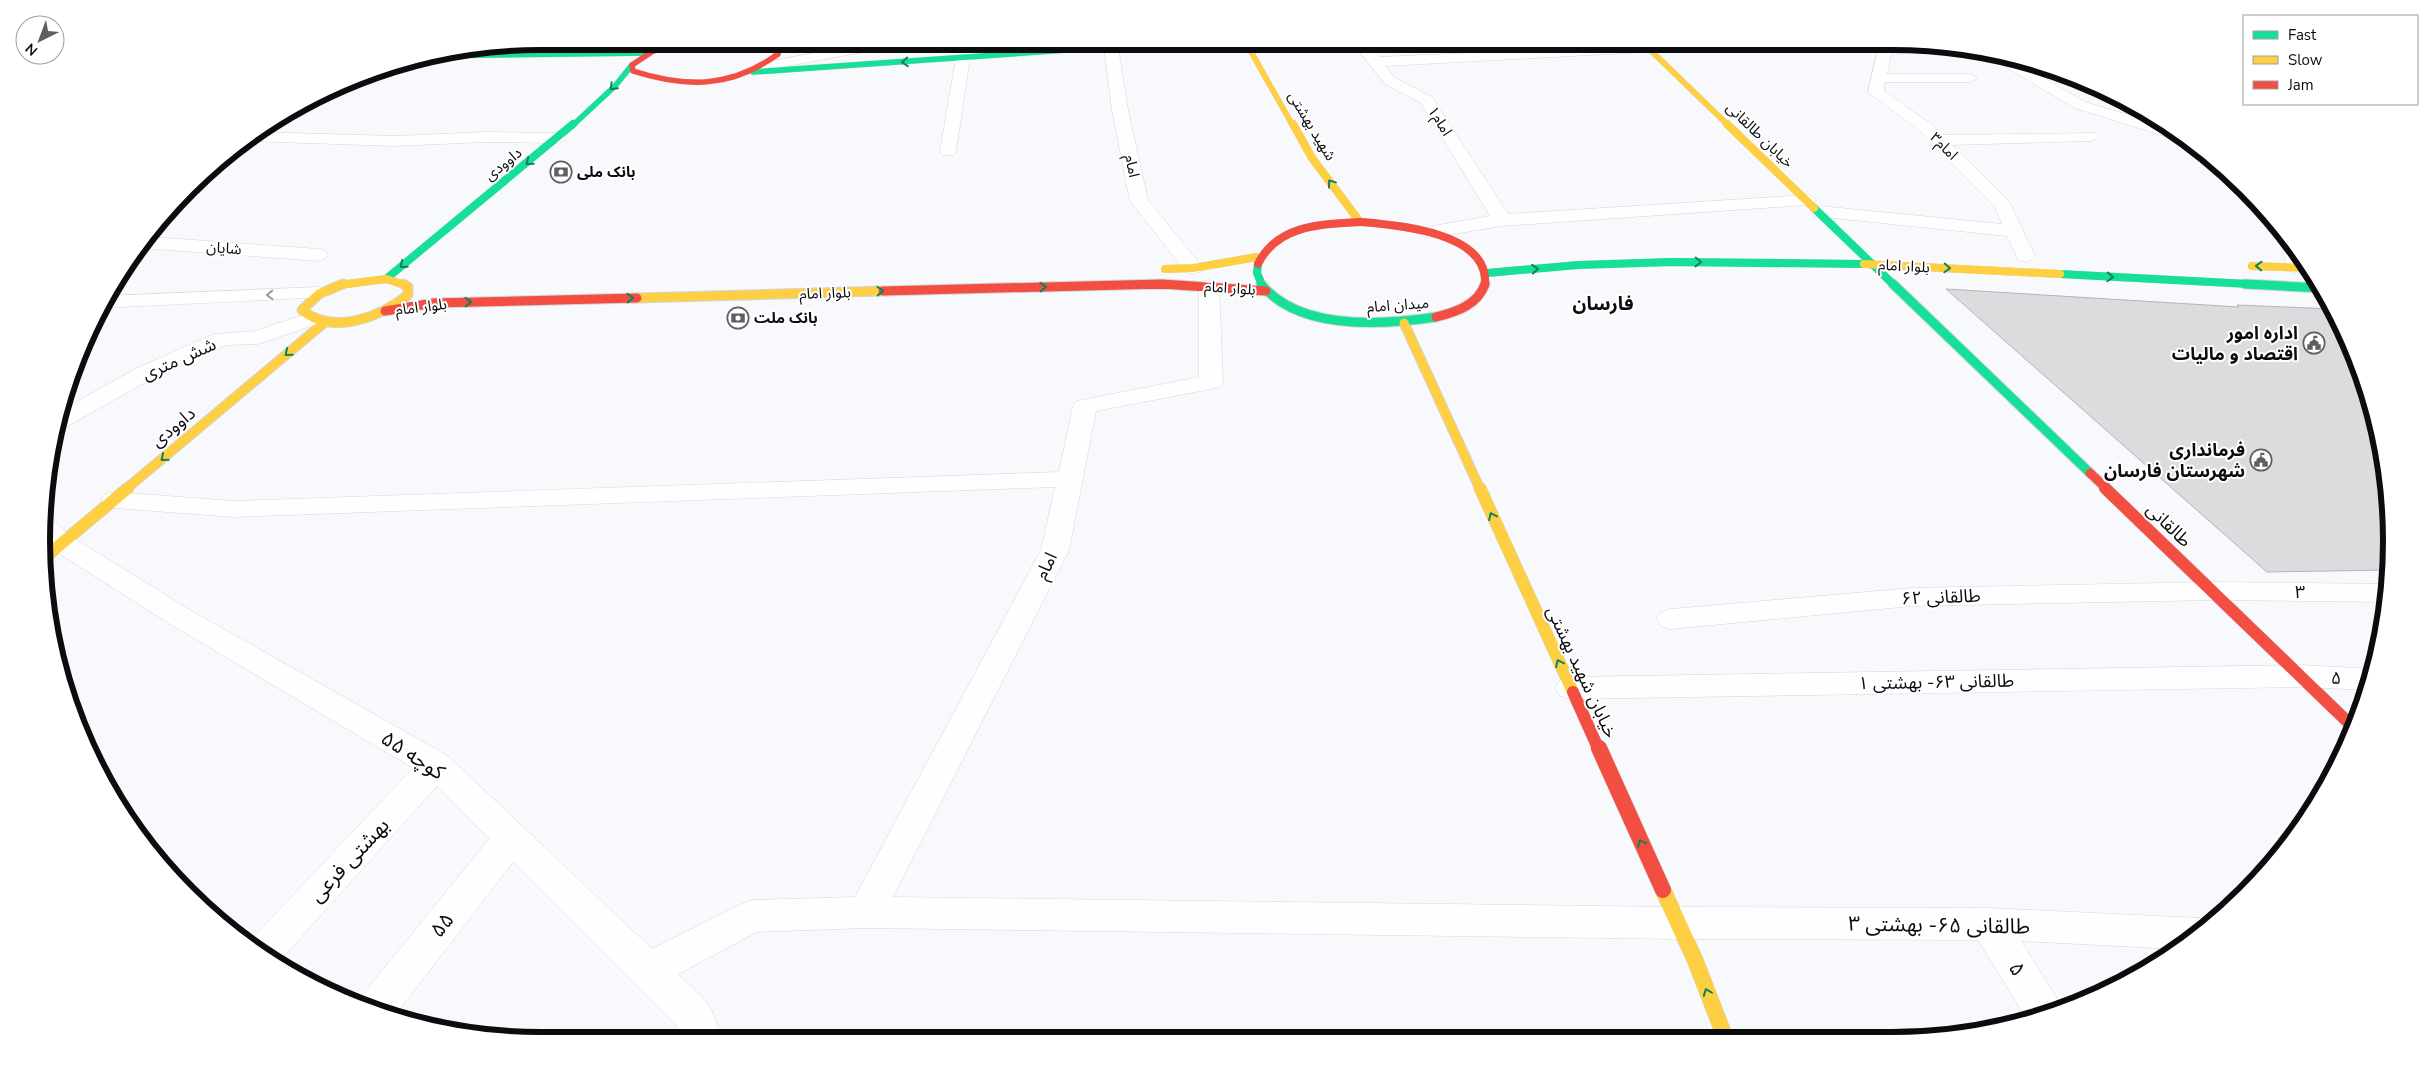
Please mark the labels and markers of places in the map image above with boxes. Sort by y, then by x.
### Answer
bank icon: بانک ملی [549,160,573,184]
place label: بانک ملی [577,162,636,182]
bank icon: بانک ملت [726,306,750,330]
place label: بانک ملت [754,308,818,328]
place label: اداره امور اقتصاد و مالیات [2172,321,2298,366]
public building icon: اداره امور اقتصاد و مالیات [2302,331,2326,355]
place label: فرمانداری شهرستان فارسان [2104,438,2245,483]
public building icon: فرمانداری شهرستان فارسان [2249,448,2273,472]

